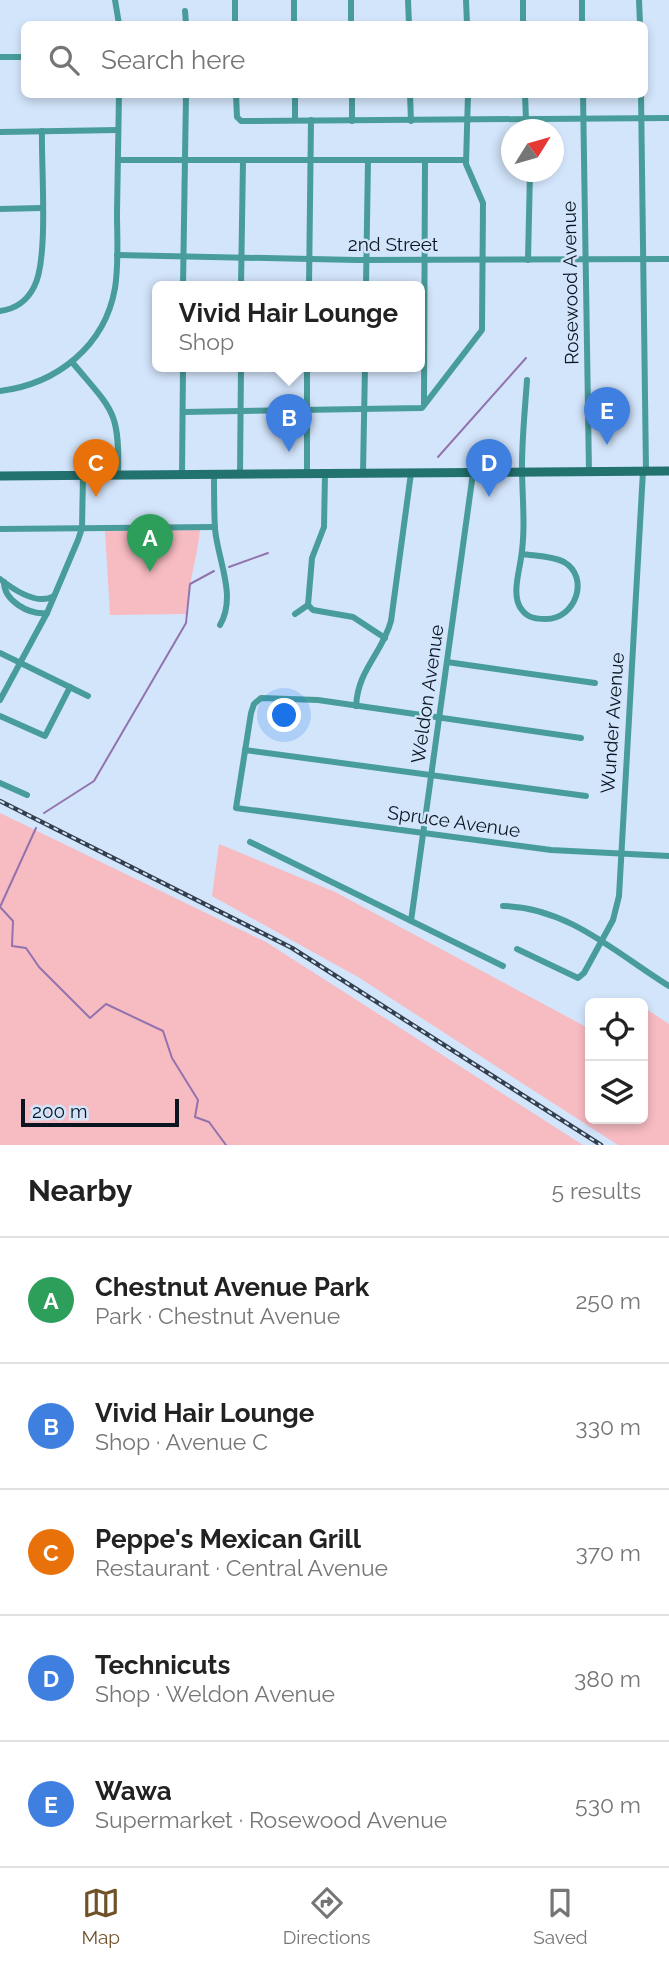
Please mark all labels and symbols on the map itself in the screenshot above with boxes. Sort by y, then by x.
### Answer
north arrow [501,119,564,182]
street label: Rosewood Avenue [558,201,582,365]
street label: 2nd Street [348,233,439,255]
pin: E [584,387,630,445]
pin: B [266,394,312,452]
pin: C [73,439,119,497]
pin: D [466,439,512,497]
pin: A [127,514,173,572]
street label: Weldon Avenue [406,623,448,765]
street label: Wunder Avenue [596,652,628,794]
your location [267,698,301,732]
street label: Spruce Avenue [386,801,522,841]
scale bar [21,1096,178,1128]

